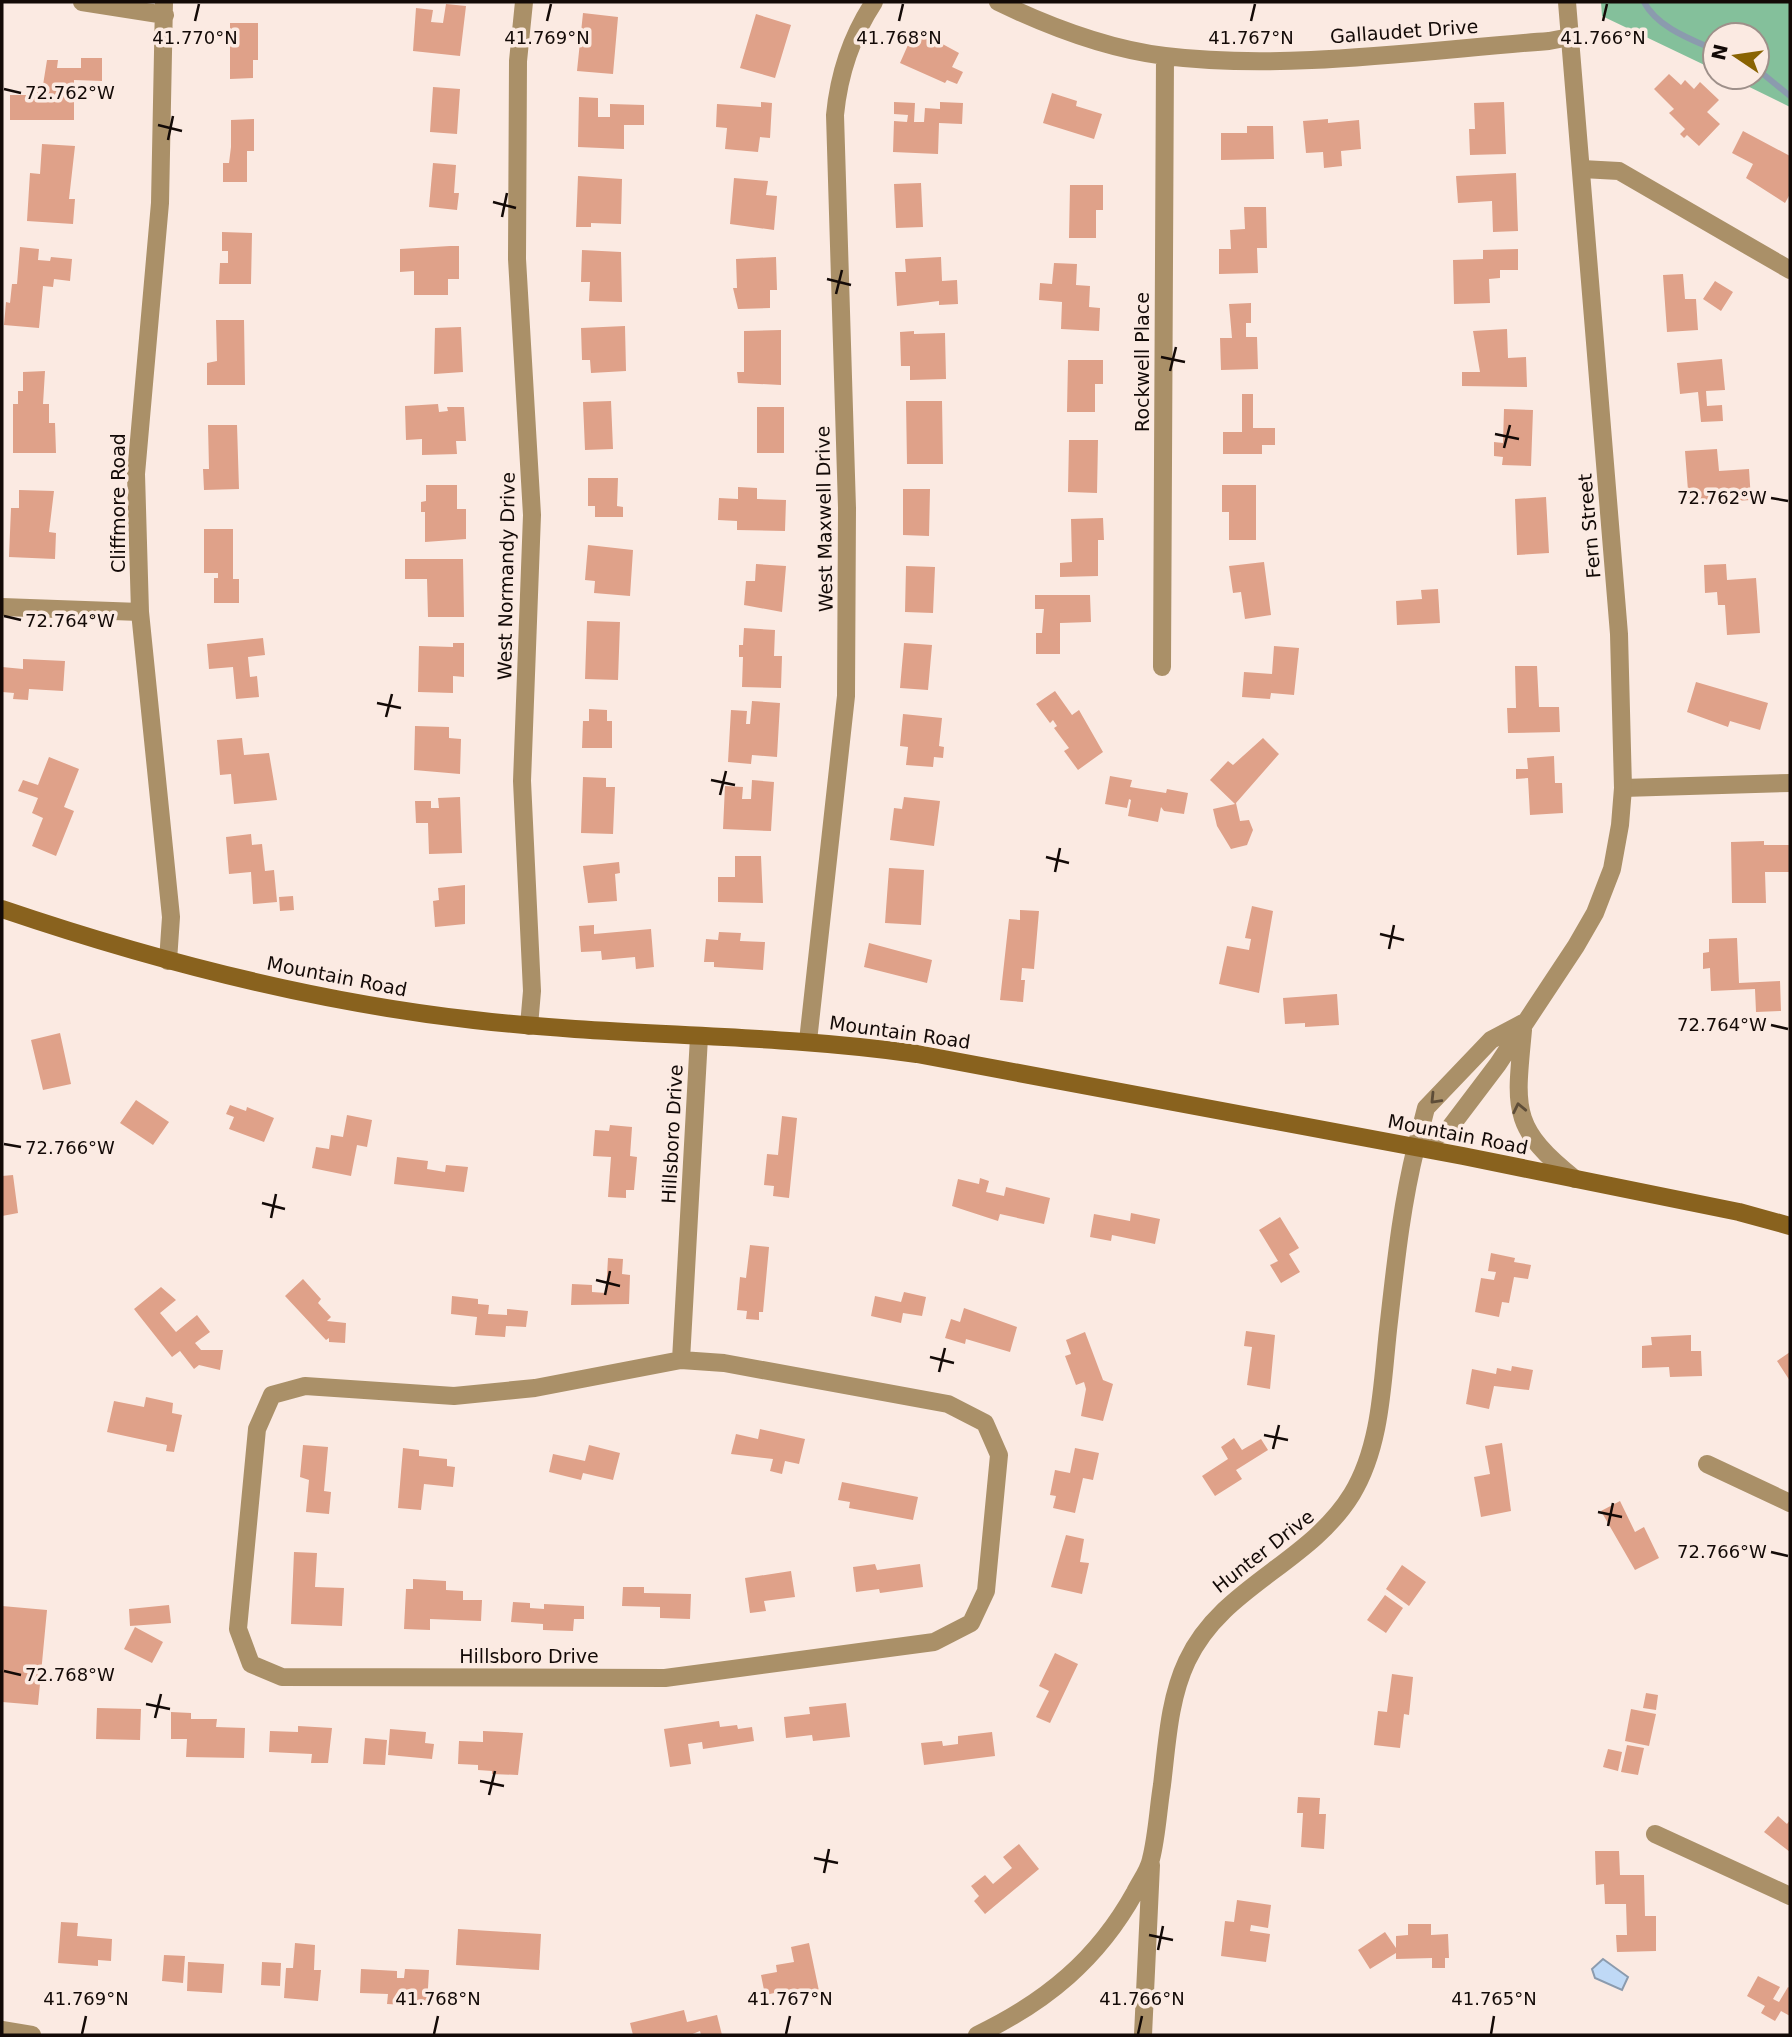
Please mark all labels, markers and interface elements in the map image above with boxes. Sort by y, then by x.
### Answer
street label: Gallaudet Drive [1329,15,1479,47]
north arrow [1701,21,1771,91]
text: 41.770°N [152,27,238,48]
text: 41.769°N [504,27,590,48]
text: 41.768°N [856,27,942,48]
text: 41.767°N [1208,27,1294,48]
text: 41.766°N [1560,27,1646,48]
text: N [1707,42,1732,62]
text: 72.762°W [25,82,115,103]
street label: Rockwell Place [1131,292,1153,432]
street label: West Maxwell Drive [811,426,837,612]
street label: Cliffmore Road [107,433,129,573]
street label: West Normandy Drive [493,472,519,680]
street label: Fern Street [1573,473,1605,579]
text: 72.762°W [1677,487,1767,508]
text: 72.764°W [25,610,115,631]
street label: Mountain Road [265,952,409,1000]
street label: Mountain Road [828,1011,972,1053]
text: 72.764°W [1677,1014,1767,1035]
street label: Hillsboro Drive [657,1064,687,1204]
one-way arrow [1431,1091,1444,1104]
one-way arrow [1512,1102,1527,1114]
street label: Mountain Road [1386,1110,1530,1158]
text: 72.766°W [25,1137,115,1158]
street label: Hunter Drive [1208,1505,1318,1597]
text: 72.766°W [1677,1541,1767,1562]
street label: Hillsboro Drive [459,1645,599,1667]
text: 72.768°W [25,1664,115,1685]
text: 41.769°N [43,1988,129,2009]
text: 41.768°N [395,1988,481,2009]
text: 41.767°N [747,1988,833,2009]
text: 41.766°N [1099,1988,1185,2009]
text: 41.765°N [1451,1988,1537,2009]

